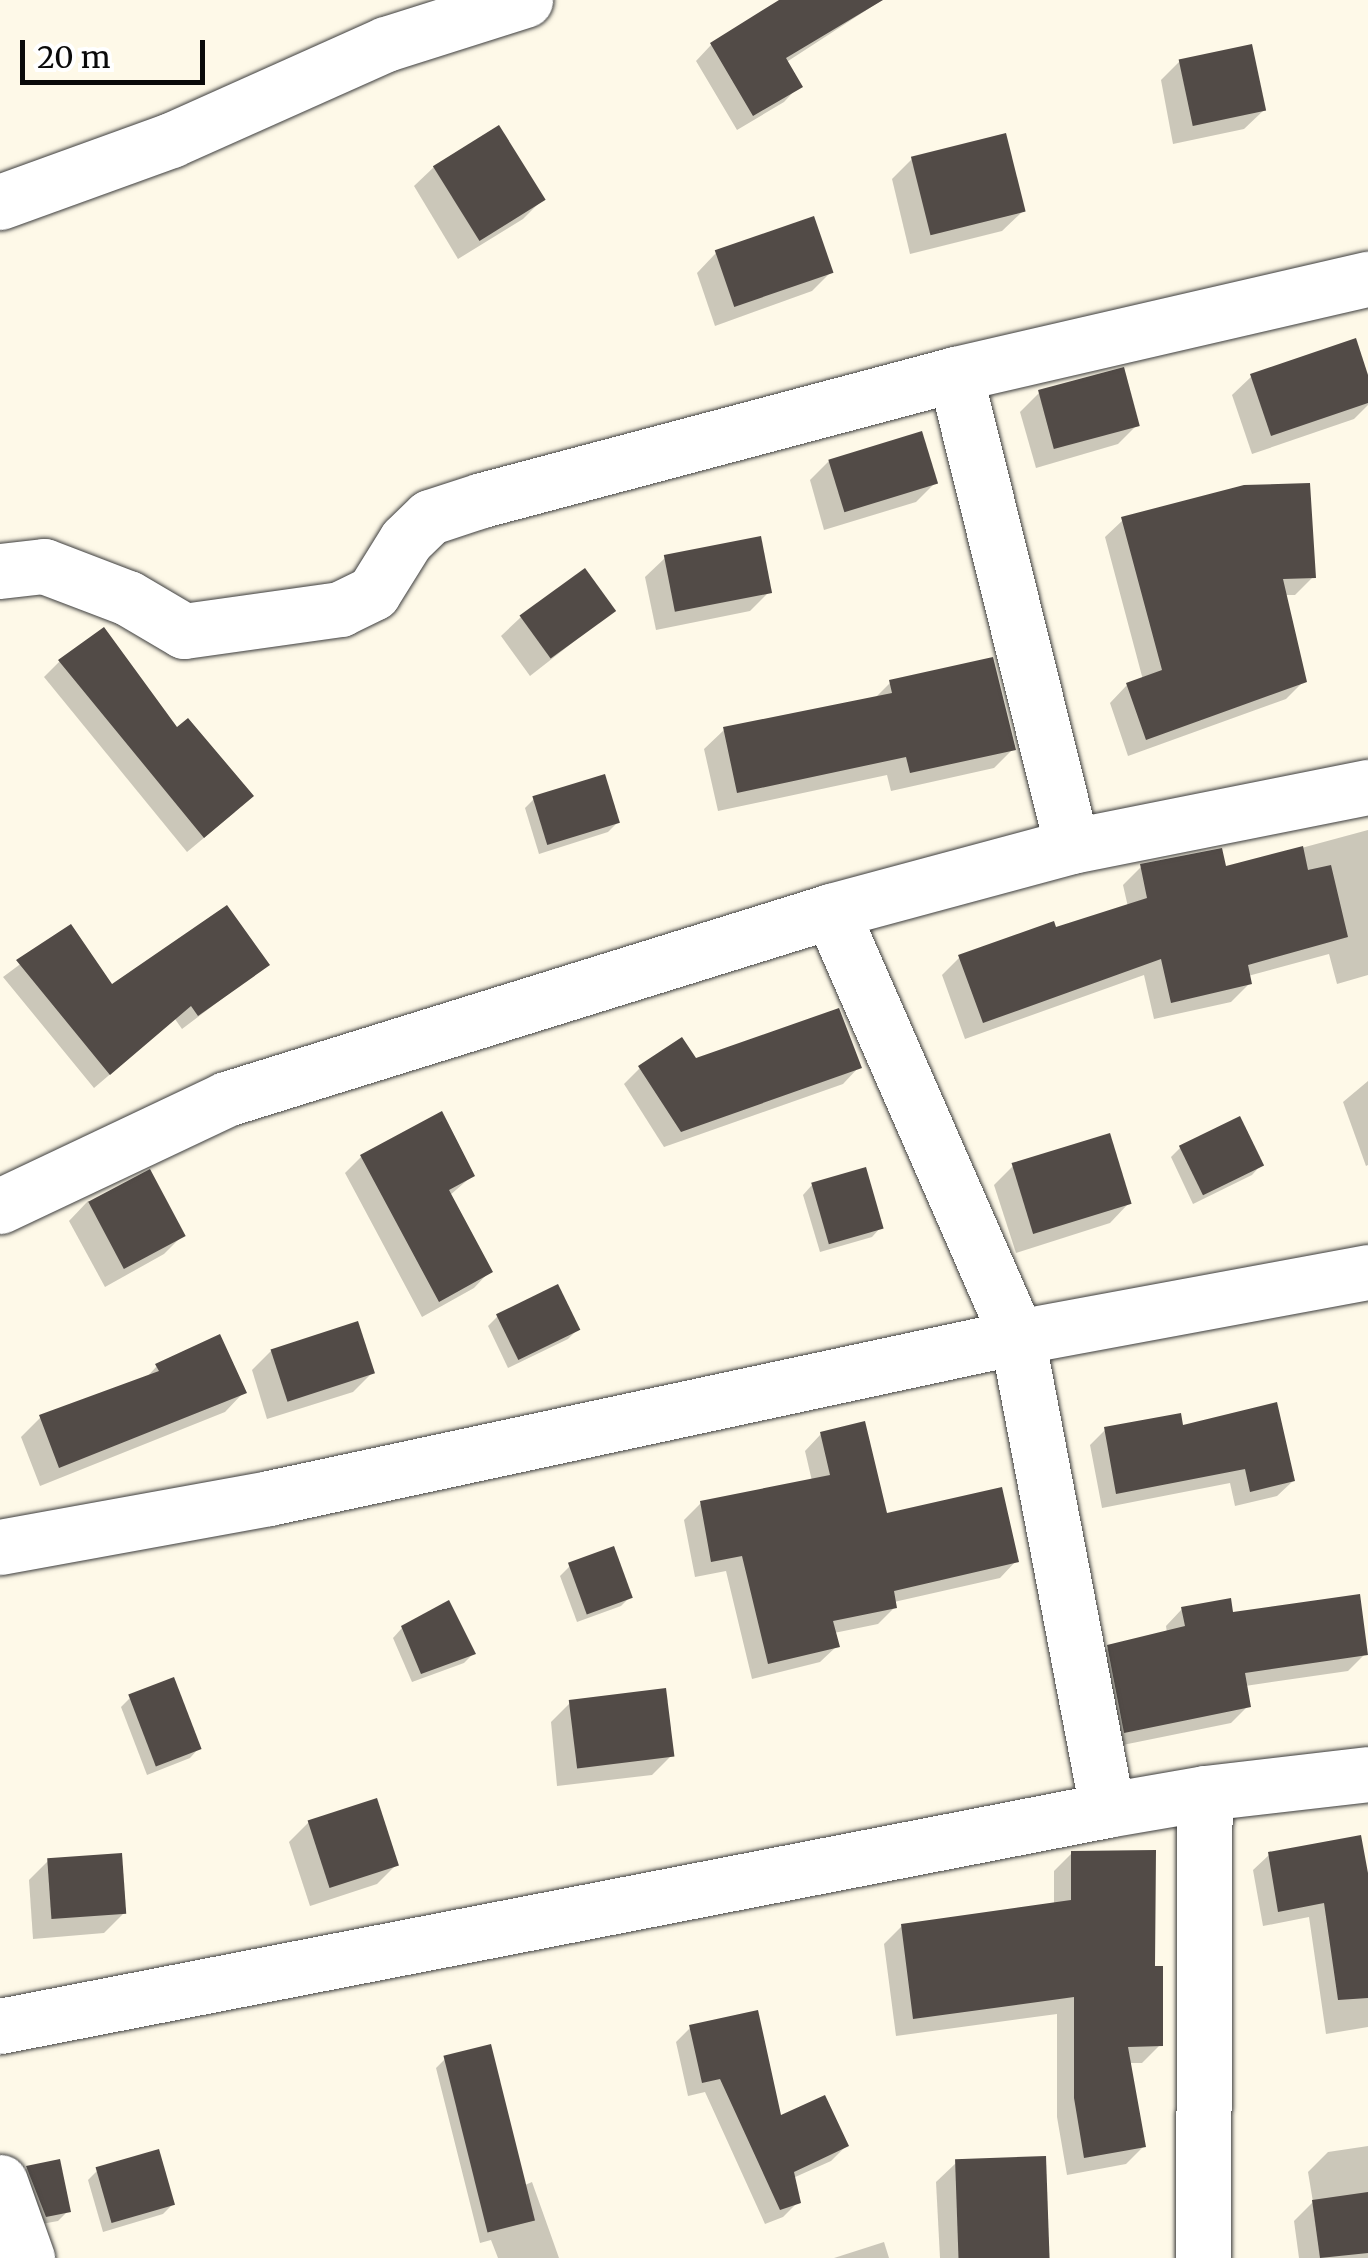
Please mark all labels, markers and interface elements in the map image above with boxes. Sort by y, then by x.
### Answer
scale bar [25,20,210,82]
text: 20 m [37,38,110,76]

